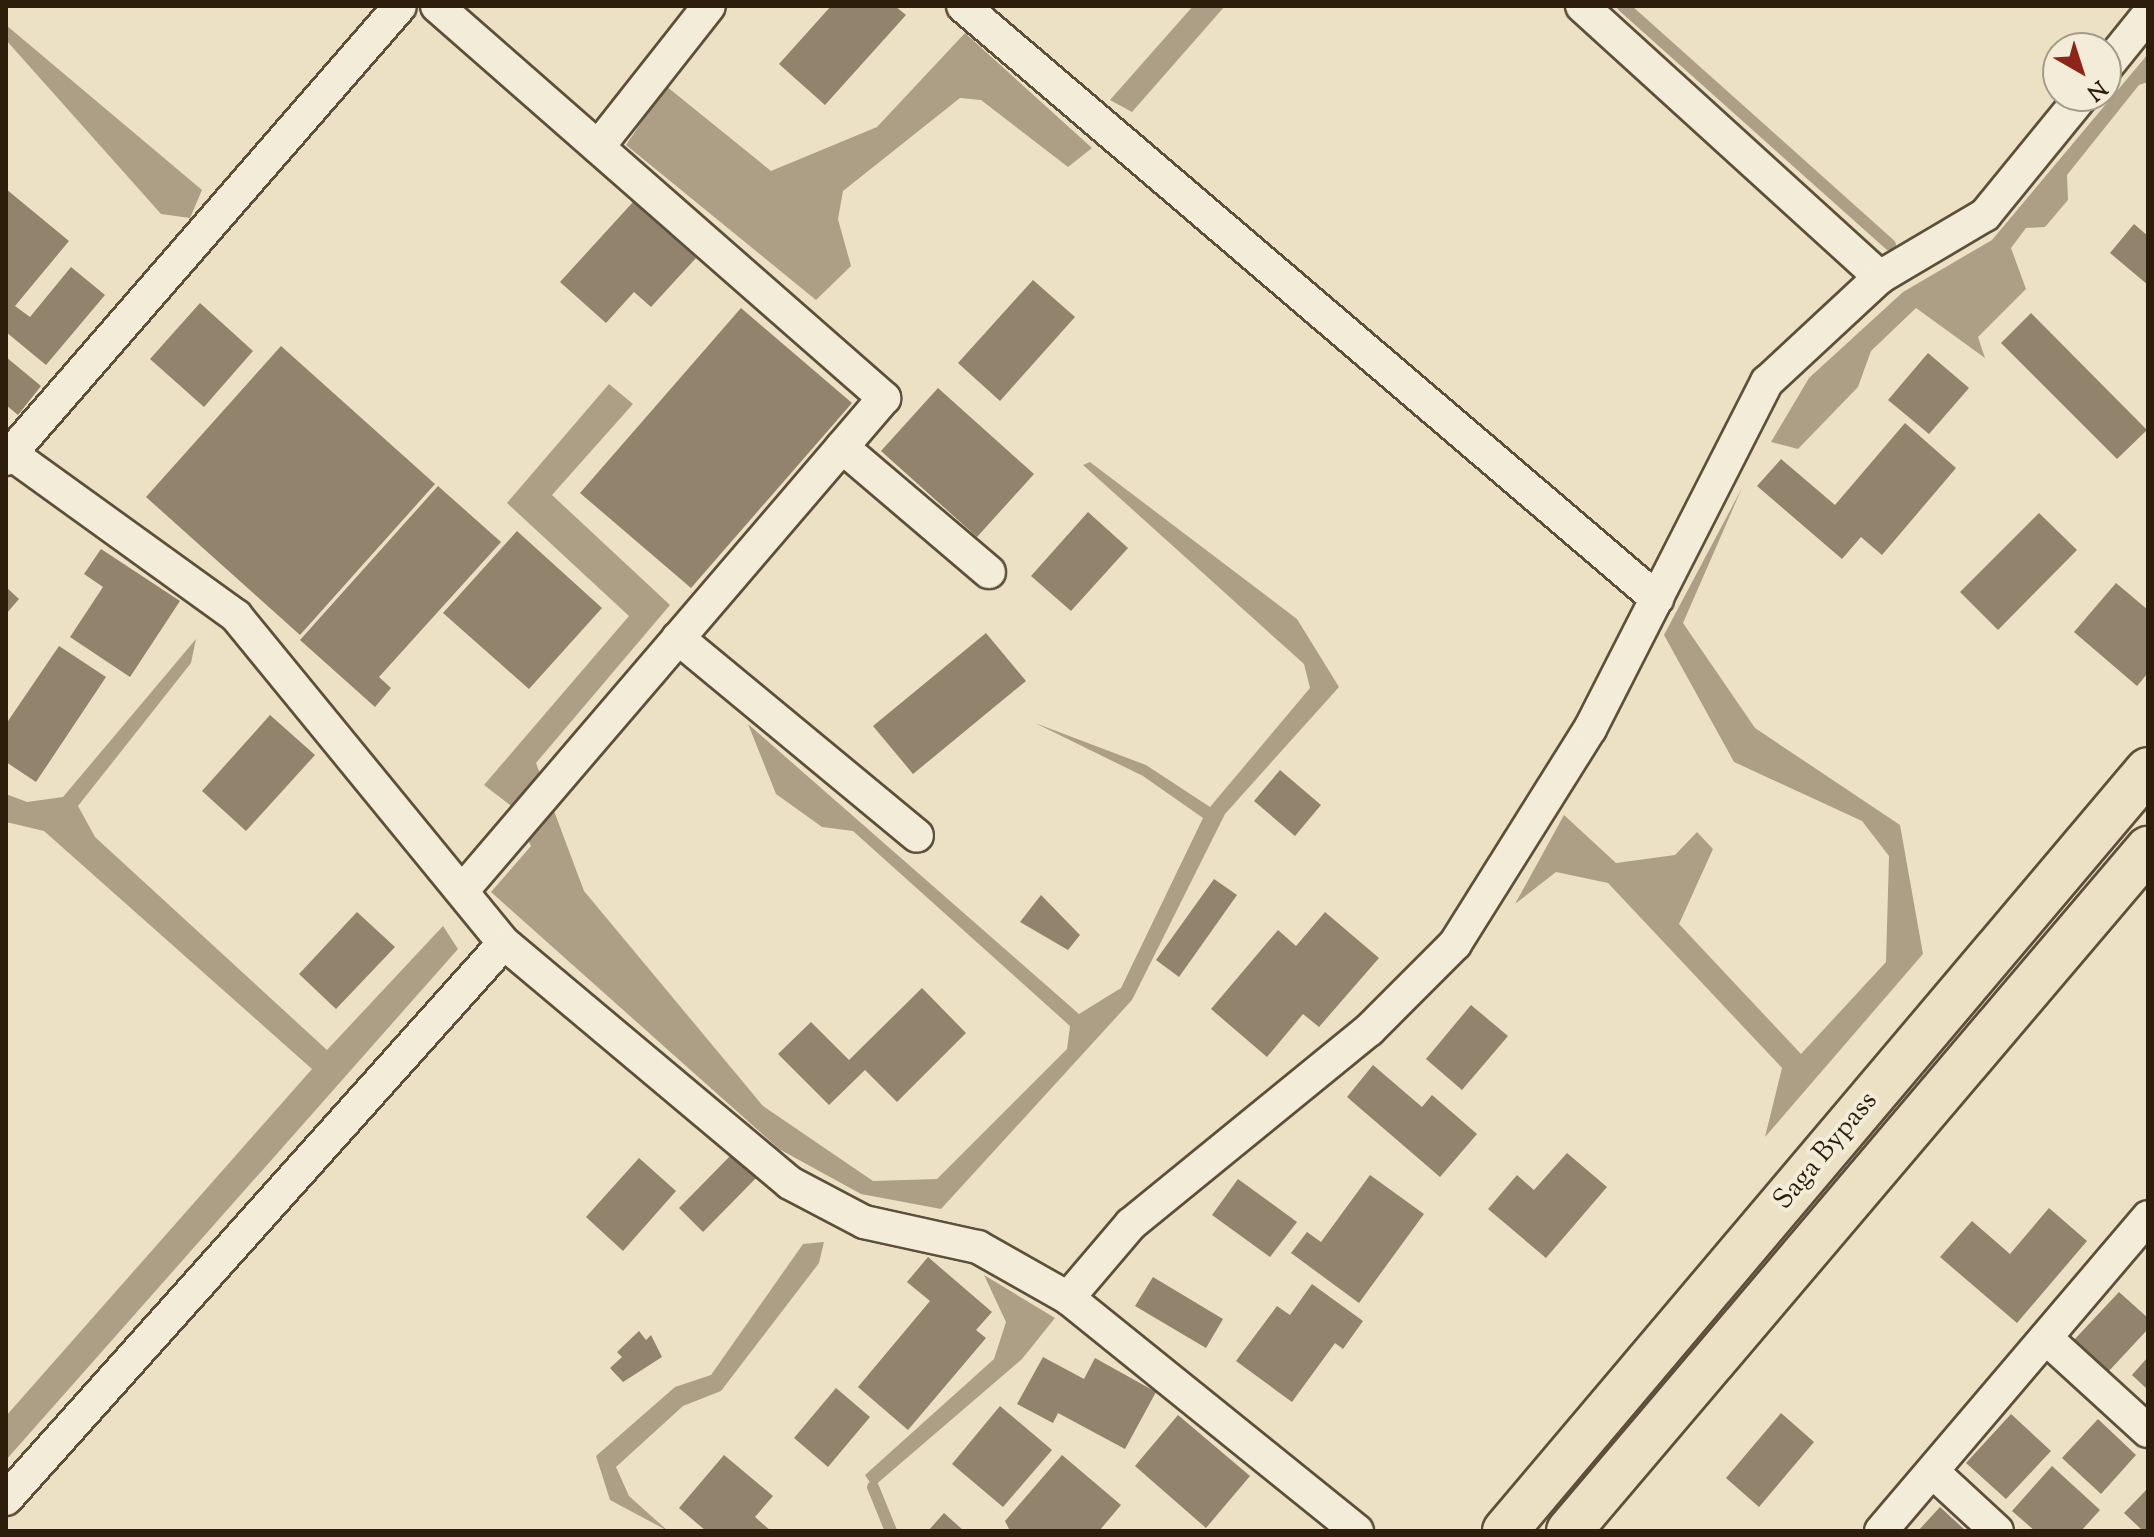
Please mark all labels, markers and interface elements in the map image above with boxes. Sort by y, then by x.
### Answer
north arrow [2042,32,2122,112]
text: N [2079,71,2113,107]
street label: Saga Bypass [1767,1085,1885,1217]

